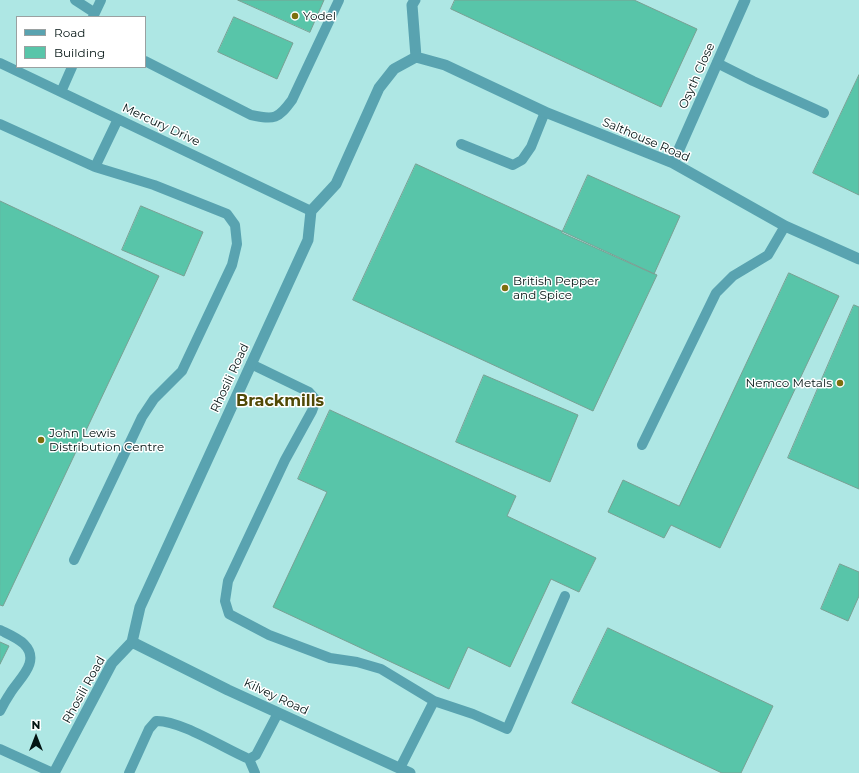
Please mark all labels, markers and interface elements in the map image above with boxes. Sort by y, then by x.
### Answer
place label: Yodel [303,9,336,23]
marker: Yodel [290,11,300,21]
legend [16,16,146,68]
text: Road [54,25,85,40]
street label: Osyth Close [676,41,718,111]
text: Building [54,45,105,60]
street label: Mercury Drive [120,101,202,149]
street label: Salthouse Road [600,115,692,165]
place label: British Pepper and Spice [513,274,599,302]
marker: British Pepper and Spice [500,283,510,293]
street label: Rhosili Road [208,341,252,415]
place label: Nemco Metals [745,376,832,390]
marker: Nemco Metals [835,378,845,388]
district label: Brackmills [236,391,324,411]
place label: John Lewis Distribution Centre [49,426,164,454]
marker: John Lewis Distribution Centre [36,435,46,445]
street label: Rhosili Road [60,654,108,726]
street label: Kilvey Road [241,676,311,718]
north arrow [16,717,56,757]
text: N [32,718,40,732]

